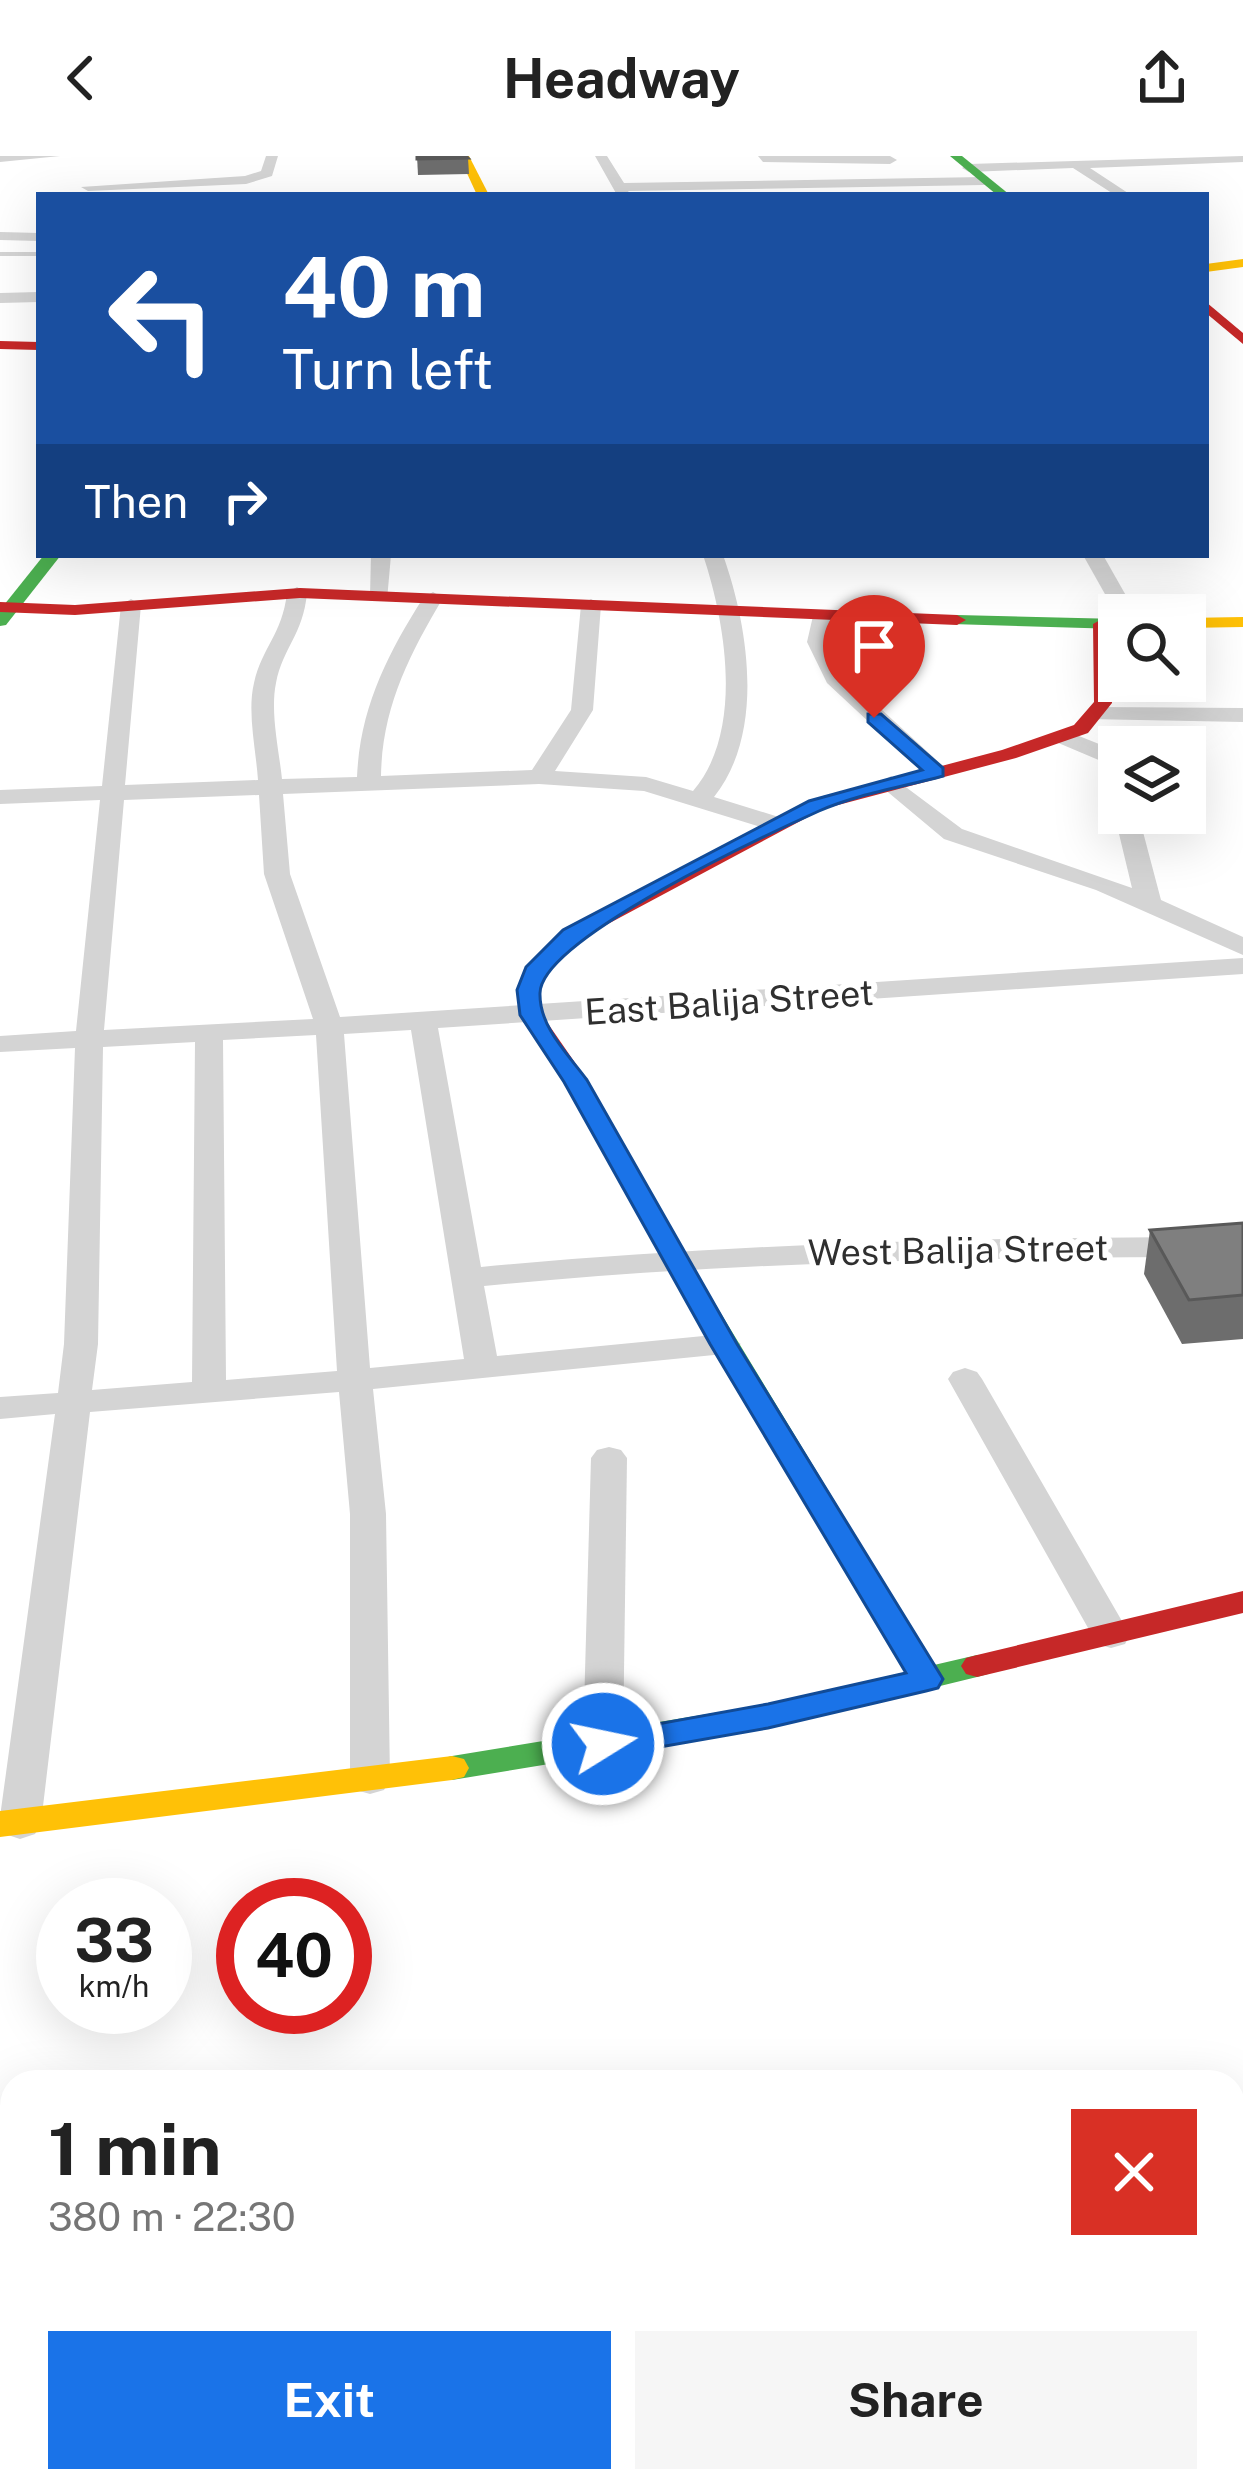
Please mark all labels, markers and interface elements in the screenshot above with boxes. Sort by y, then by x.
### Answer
icon: back [48,45,114,111]
icon: share [1129,45,1195,111]
text: Headway [503,47,740,110]
text: 40 m [282,237,485,336]
icon: left [84,240,240,396]
text: Turn left [282,338,493,401]
icon: right [212,468,278,534]
text: Then [84,475,188,528]
map controls [1098,594,1206,834]
button: search [1098,594,1206,702]
pin [823,595,925,718]
icon: arrive [841,613,907,679]
button: layers [1098,726,1206,834]
street label: East Balija Street [583,971,875,1033]
street label: West Balija Street [807,1226,1109,1274]
position arrow [540,1681,666,1807]
speed limit sign: 40 [216,1878,372,2034]
text: 33 [74,1905,154,1976]
text: km/h [79,1968,149,2004]
text: 1 min [48,2107,222,2191]
button: close [1071,2109,1197,2235]
text: 380 m · 22:30 [48,2194,296,2240]
button: Exit [48,2331,611,2469]
button: Share [635,2331,1197,2469]

